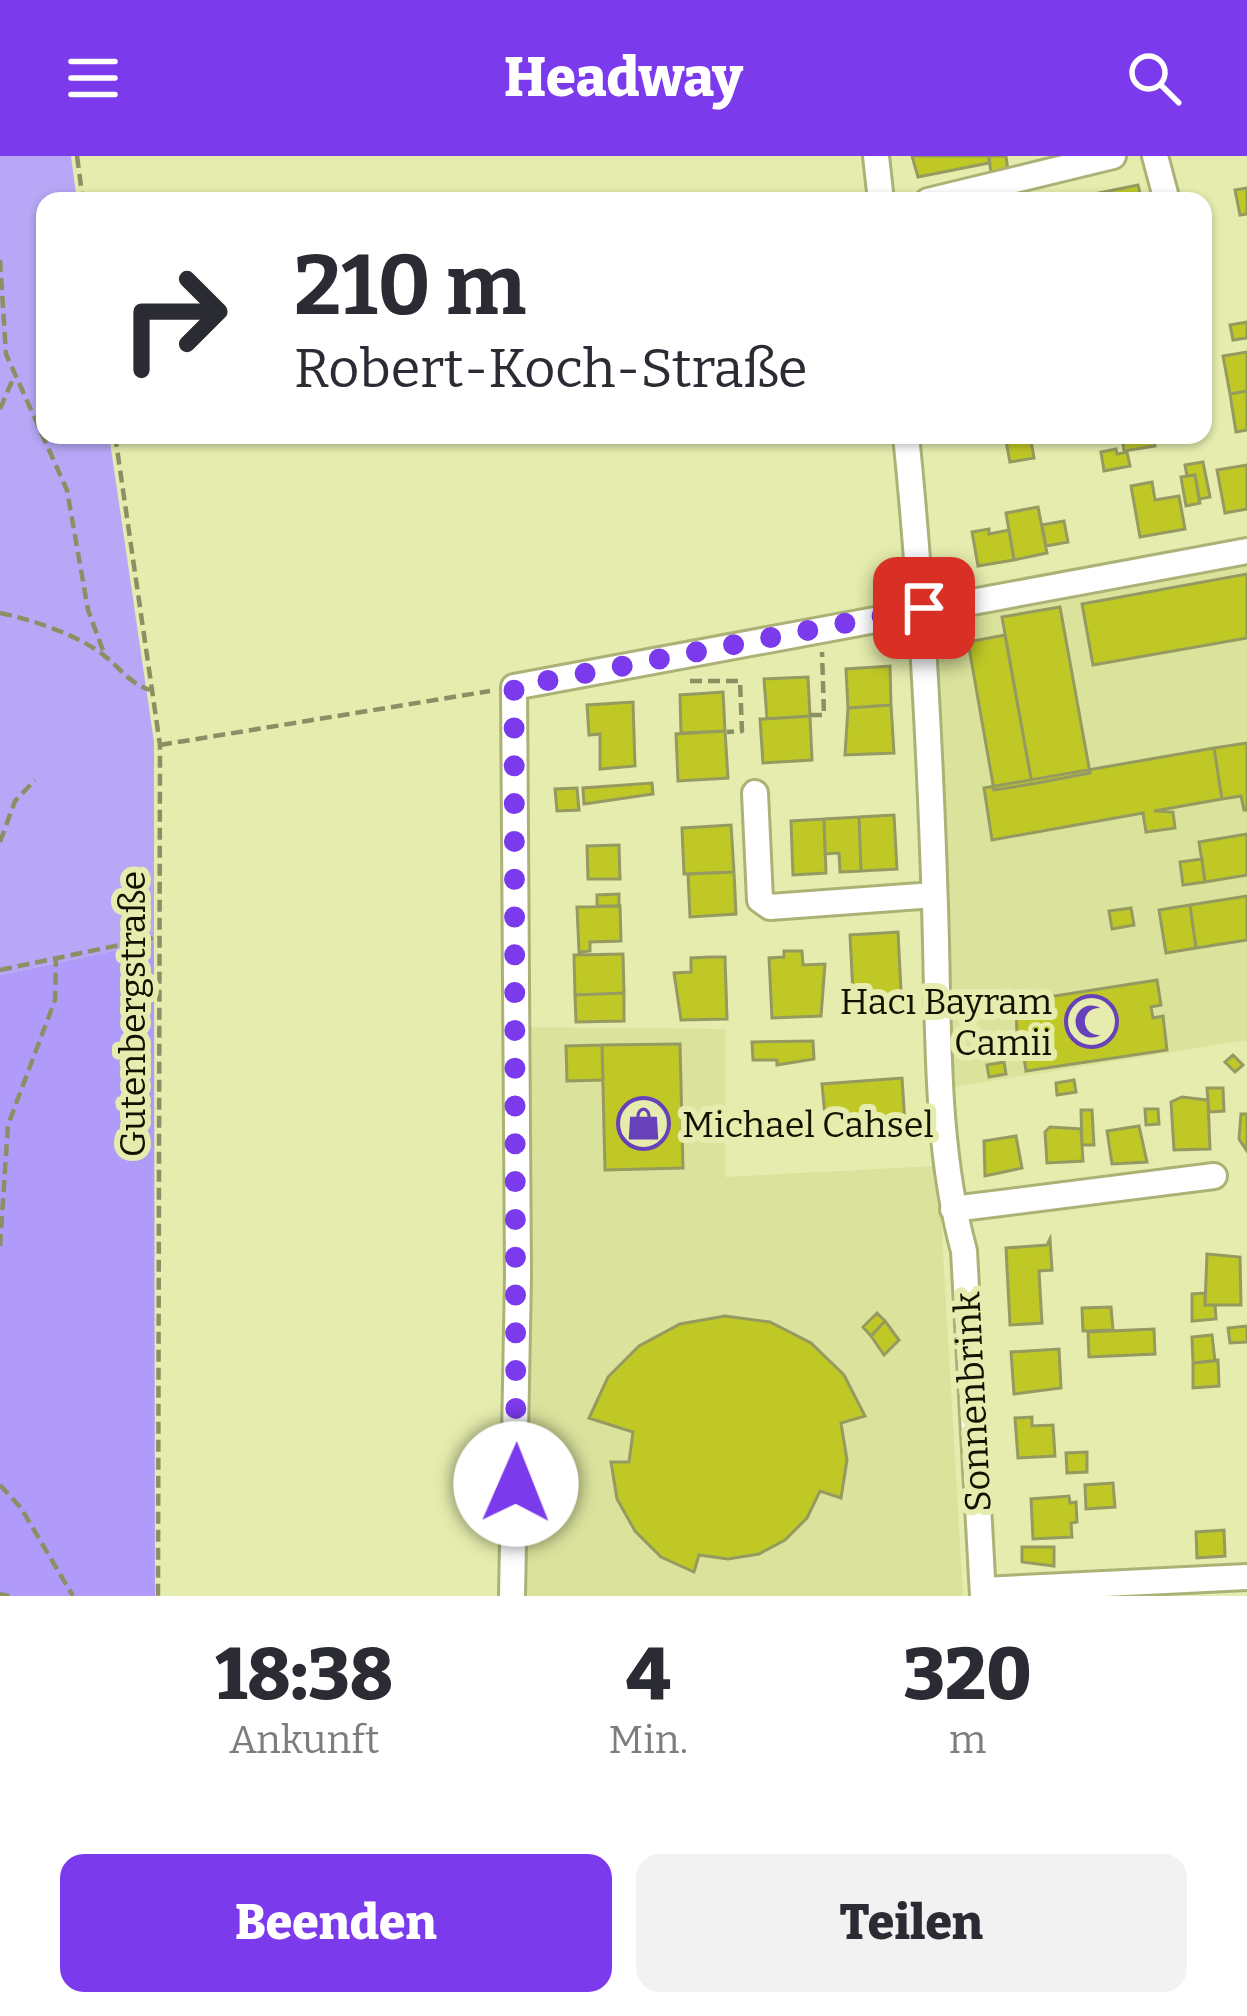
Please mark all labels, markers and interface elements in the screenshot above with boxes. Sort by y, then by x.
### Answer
icon: menu [60,45,126,111]
icon: search [1121,45,1187,111]
text: Headway [504,46,743,110]
text: 210 m [294,235,526,336]
icon: right [96,240,252,396]
text: Robert-Koch-Straße [294,337,807,401]
pin [873,557,975,659]
icon: arrive [891,575,957,641]
street label: Gutenbergstraße [111,871,155,1157]
place label: Hacı Bayram Camii [840,980,1052,1065]
mosque icon: Hacı Bayram Camii [1063,994,1119,1050]
shop icon: Michael Cahsel [615,1096,671,1152]
place label: Michael Cahsel [682,1103,934,1147]
street label: Sonnenbrink [945,1290,1001,1513]
position arrow [453,1421,579,1547]
text: 18:38 [215,1632,393,1718]
text: 4 [626,1632,671,1718]
text: 320 [903,1632,1032,1718]
text: Ankunft [229,1717,379,1763]
text: Min. [608,1717,688,1763]
text: m [949,1717,986,1763]
button: Beenden [60,1854,612,1992]
button: Teilen [636,1854,1187,1992]

